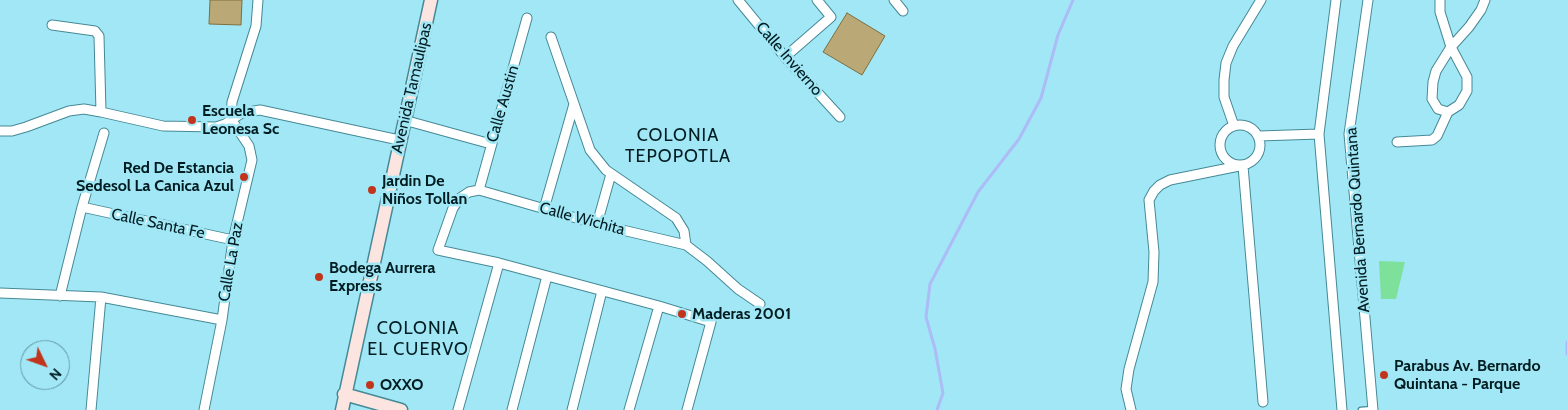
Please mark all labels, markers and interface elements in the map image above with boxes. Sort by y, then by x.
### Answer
street label: Calle Invierno [752,18,826,100]
street label: Avenida Tamaulipas [388,21,436,155]
street label: Calle Austin [483,63,523,145]
place label: Escuela Leonesa Sc [202,101,279,139]
marker: Escuela Leonesa Sc [186,114,198,126]
district label: COLONIA TEPOPOTLA [624,125,732,168]
street label: Avenida Bernardo Quintana [1342,127,1374,313]
place label: Red De Estancia Sedesol La Canica Azul [76,158,234,196]
marker: Red De Estancia Sedesol La Canica Azul [238,171,250,183]
place label: Jardin De Niños Tollan [382,171,467,209]
marker: Jardin De Niños Tollan [366,184,378,196]
street label: Calle Wichita [537,198,627,240]
street label: Calle Santa Fe [109,205,207,243]
street label: Calle La Paz [215,221,247,303]
place label: Bodega Aurrera Express [329,258,435,296]
marker: Bodega Aurrera Express [313,271,325,283]
place label: Maderas 2001 [692,304,791,324]
marker: Maderas 2001 [676,308,688,320]
district label: COLONIA EL CUERVO [366,318,470,360]
north arrow [20,340,70,390]
place label: Parabus Av. Bernardo Quintana - Parque [1394,356,1541,394]
text: N [45,365,65,384]
marker: Parabus Av. Bernardo Quintana - Parque [1378,369,1390,381]
place label: OXXO [380,375,423,395]
marker: OXXO [364,379,376,391]

